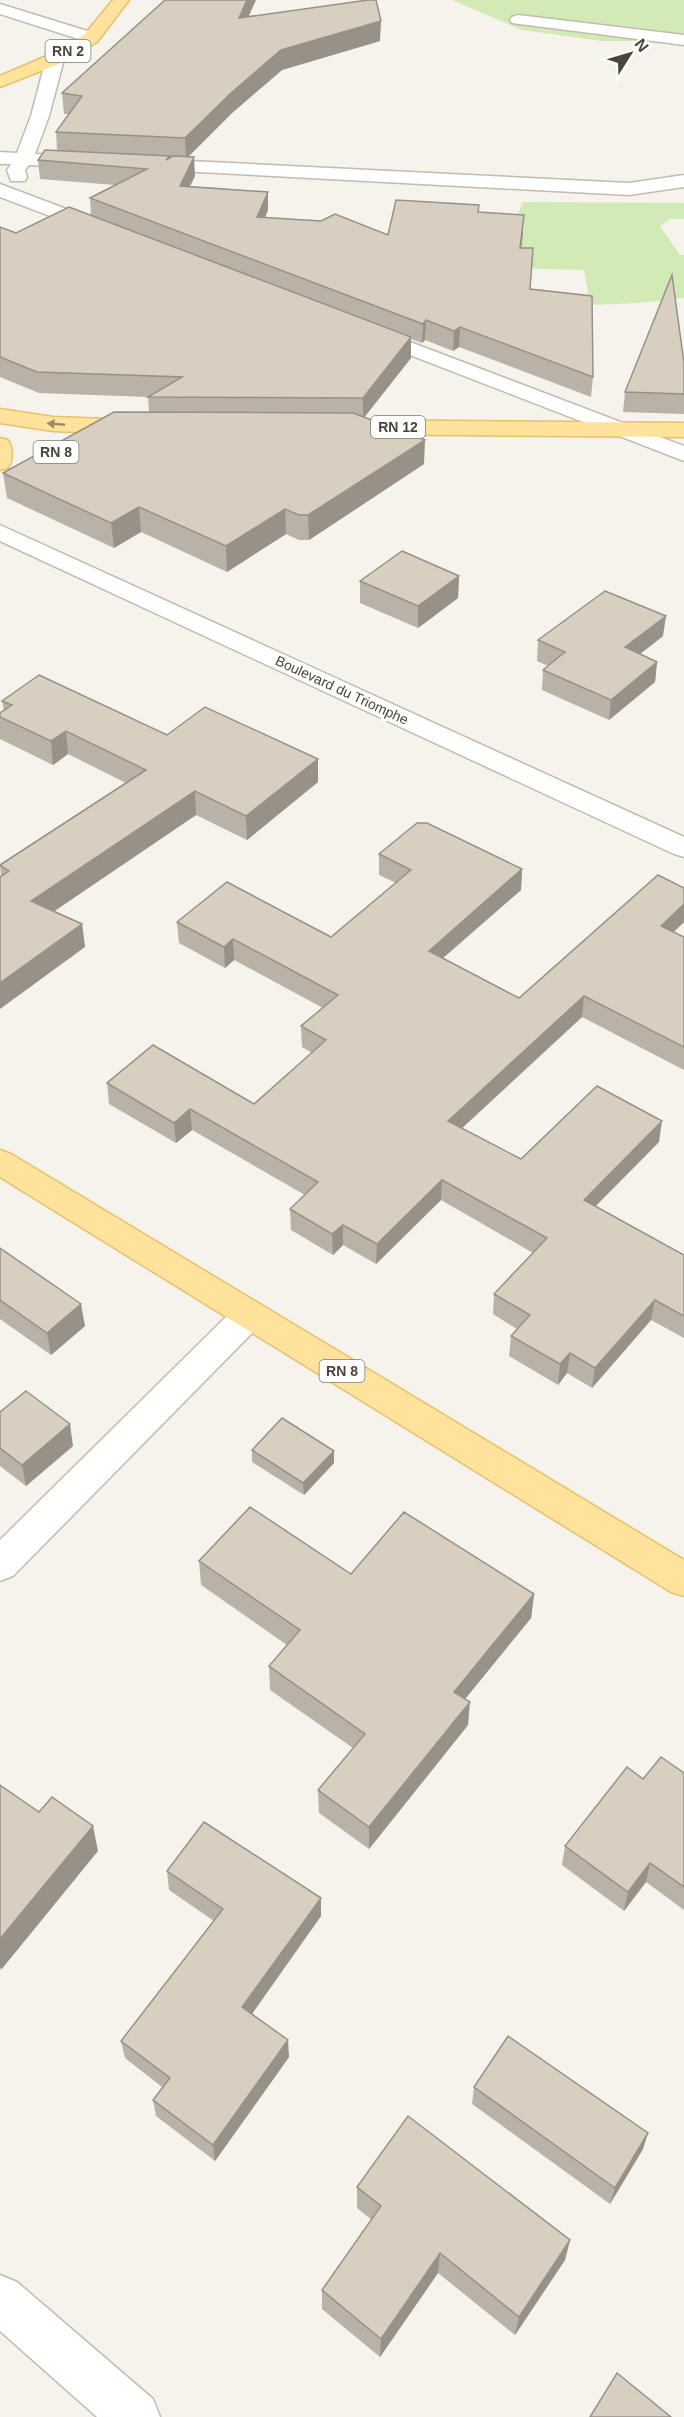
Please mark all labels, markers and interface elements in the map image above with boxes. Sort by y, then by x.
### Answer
north arrow [600,24,660,84]
text: N [631,36,652,55]
road number: RN 2 [46,40,90,62]
road number: RN 12 [371,416,425,438]
one-way arrow [46,419,65,429]
road number: RN 8 [34,441,78,463]
street label: Boulevard du Triomphe [273,652,411,728]
road number: RN 8 [320,1360,364,1382]

